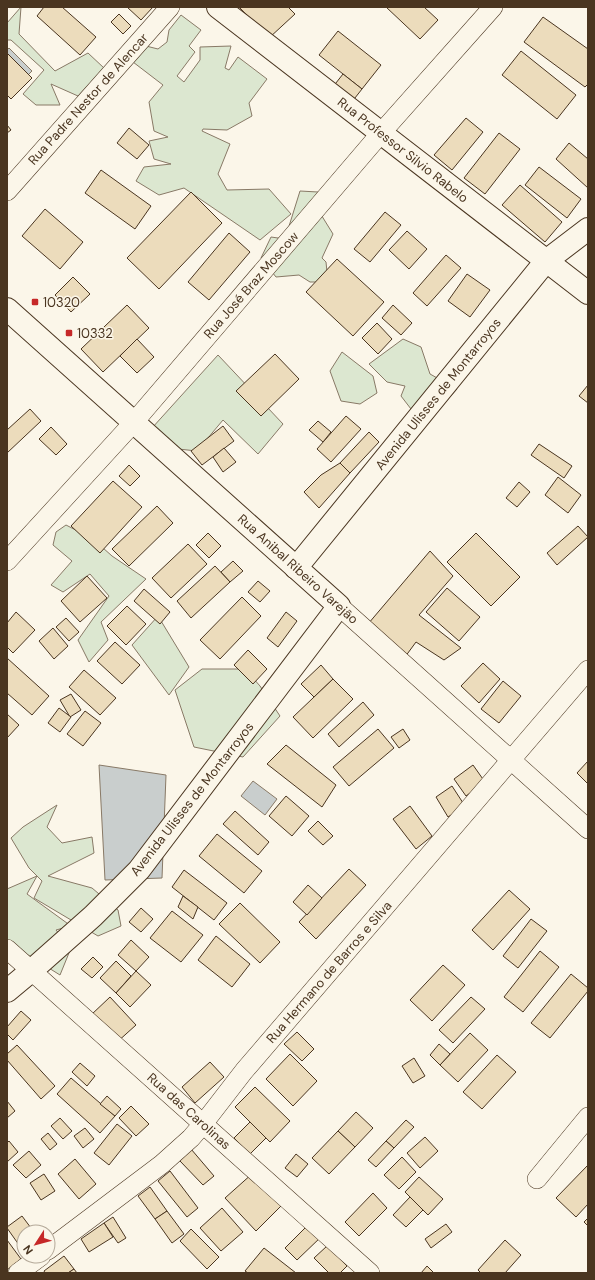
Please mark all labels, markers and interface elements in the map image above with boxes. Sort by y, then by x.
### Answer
street label: Rua Padre Nestor de Alencar [24,29,152,169]
street label: Rua Professor Silvio Rabelo [334,94,472,207]
street label: Rua José Braz Moscow [200,228,302,342]
place label: 10320 [43,294,80,311]
marker: 10320 [30,297,40,307]
street label: Avenida Ulisses de Montarroyos [371,315,505,473]
place label: 10332 [77,325,113,342]
marker: 10332 [64,328,74,338]
street label: Rua Anibal Ribeiro Varejão [234,510,362,628]
street label: Avenida Ulisses de Montarroyos [127,719,257,879]
street label: Rua Hermano de Barros e Silva [263,897,395,1047]
street label: Rua das Carolinas [144,1069,234,1153]
north arrow [16,1224,56,1264]
text: N [20,1243,36,1257]

